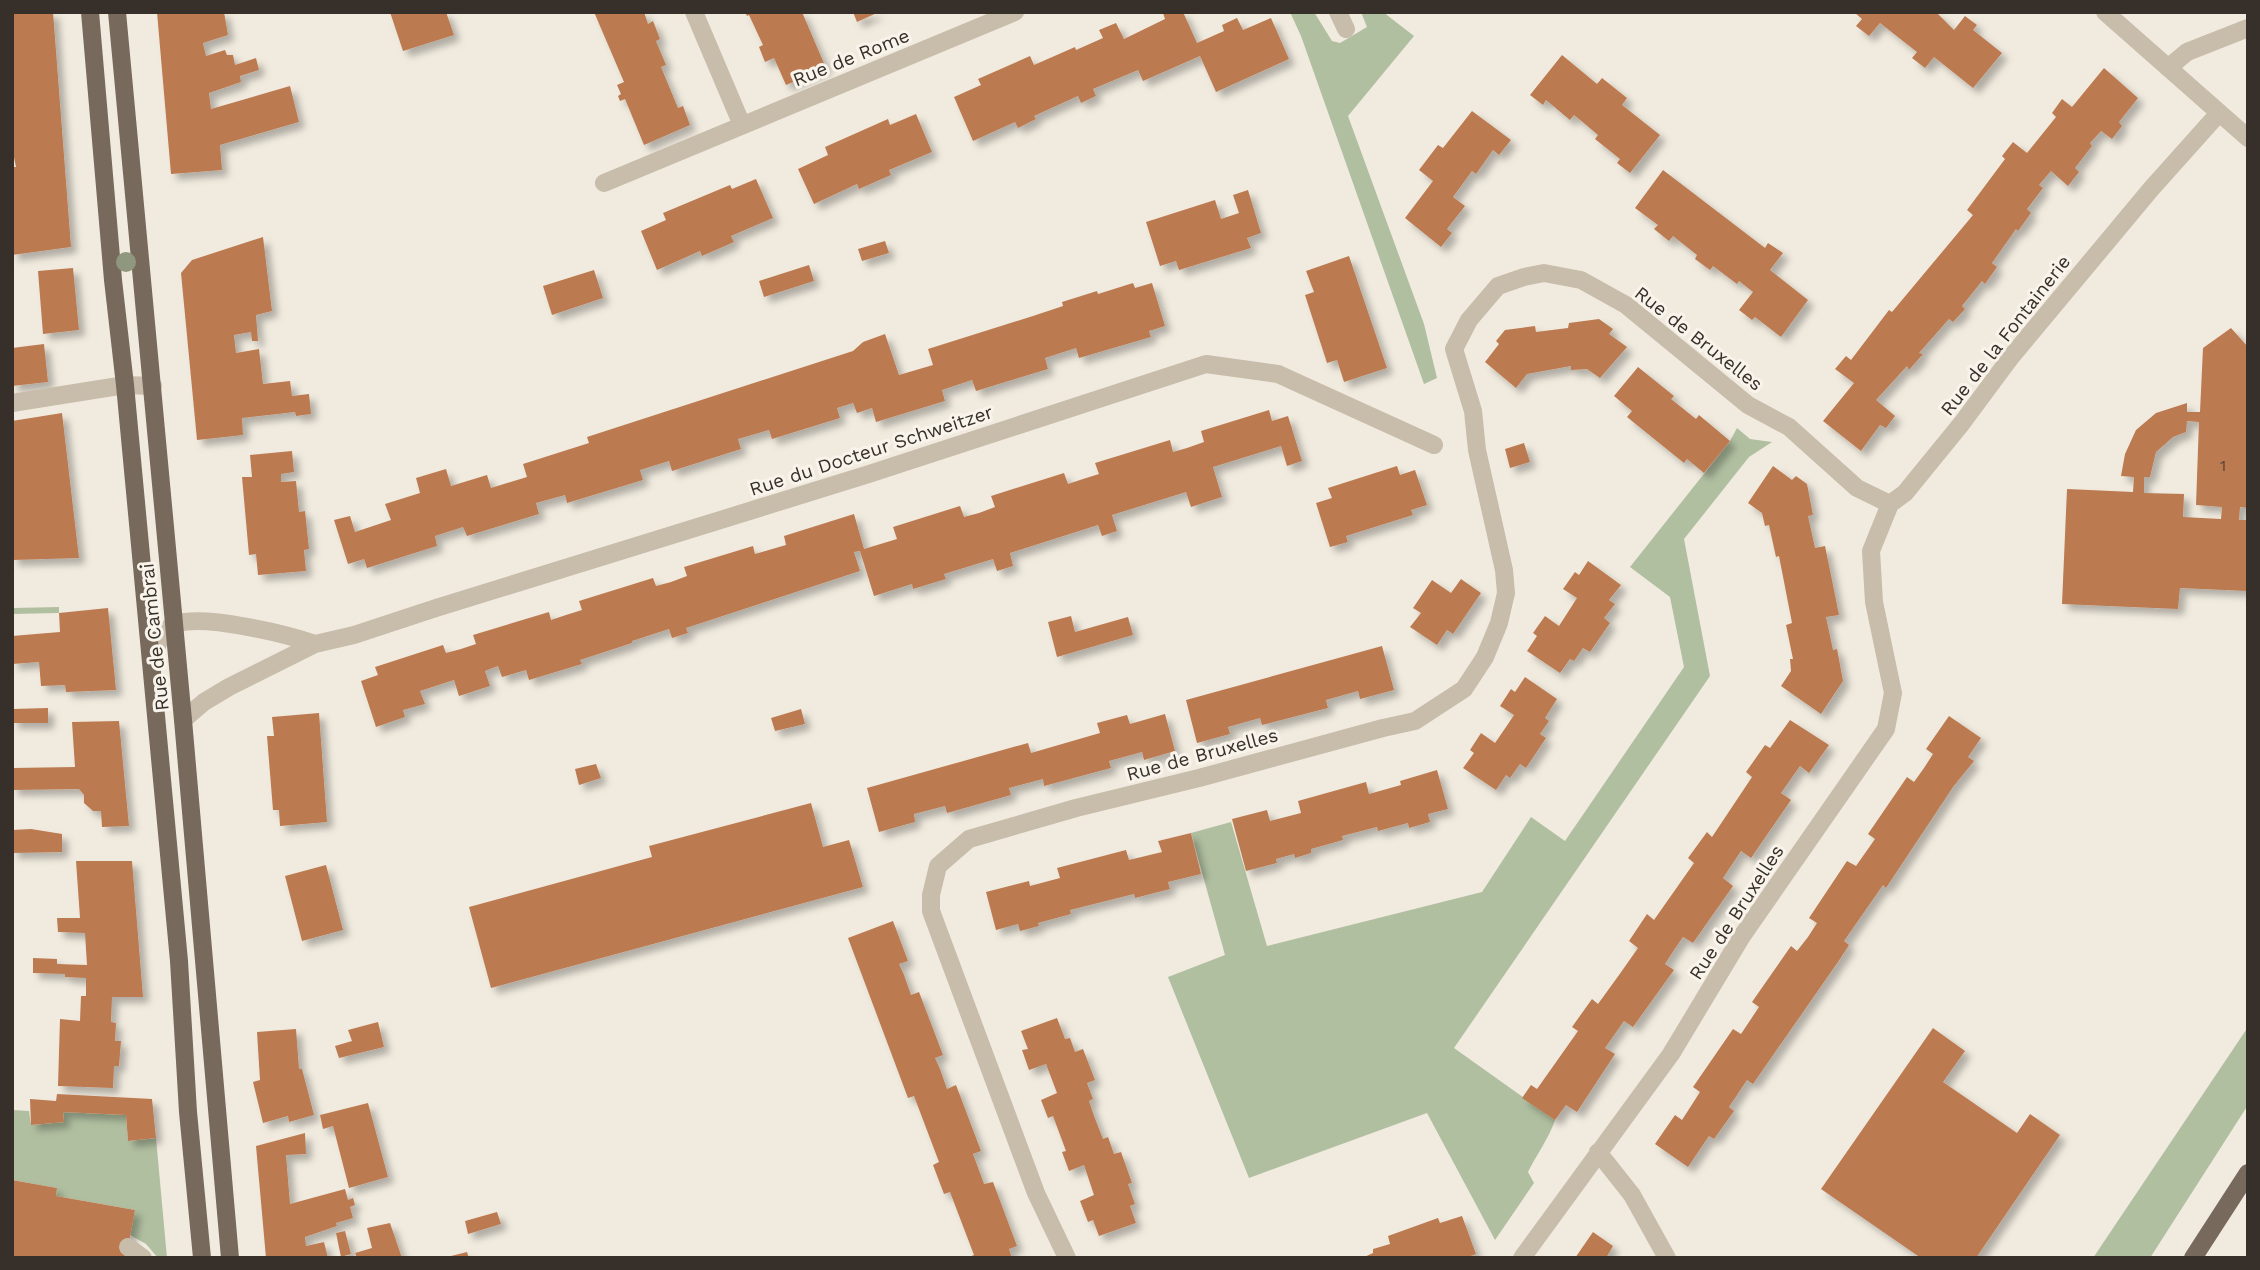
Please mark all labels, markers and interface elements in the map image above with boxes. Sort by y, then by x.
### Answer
street label: Rue de Rome [790,24,913,91]
street label: Rue de la Fontainerie [1936,250,2075,420]
street label: Rue de Bruxelles [1630,281,1767,396]
street label: Rue du Docteur Schweitzer [747,400,996,501]
house number: 1 [2220,456,2226,475]
street label: Rue de Cambrai [135,562,174,712]
street label: Rue de Bruxelles [1124,723,1281,786]
street label: Rue de Bruxelles [1684,841,1789,984]

